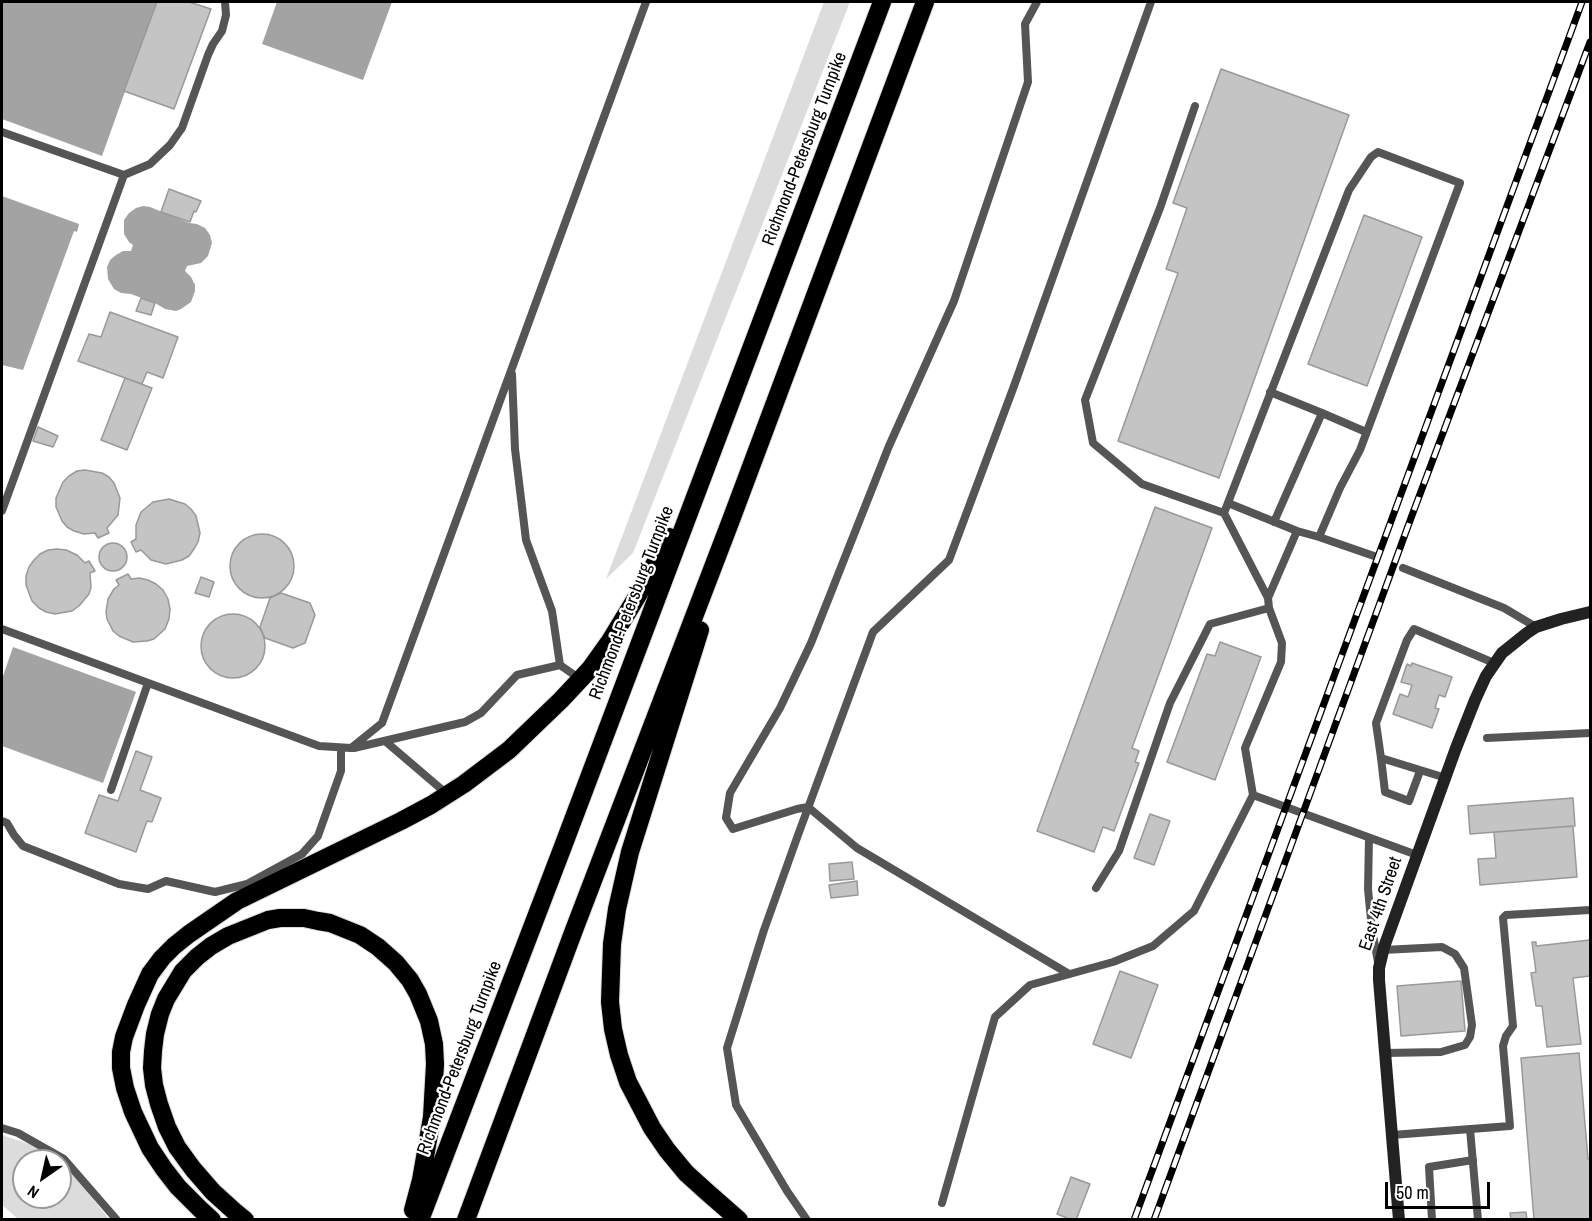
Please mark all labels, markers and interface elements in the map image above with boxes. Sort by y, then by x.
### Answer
street label: Richmond-Petersburg Turnpike [758,49,852,249]
street label: Richmond-Petersburg Turnpike [585,503,679,703]
street label: East 4th Street [1355,854,1407,954]
street label: Richmond-Petersburg Turnpike [413,958,507,1158]
north arrow [12,1149,72,1209]
scale bar [1388,1170,1493,1208]
text: N [23,1180,43,1204]
text: 50 m [1396,1180,1429,1205]

